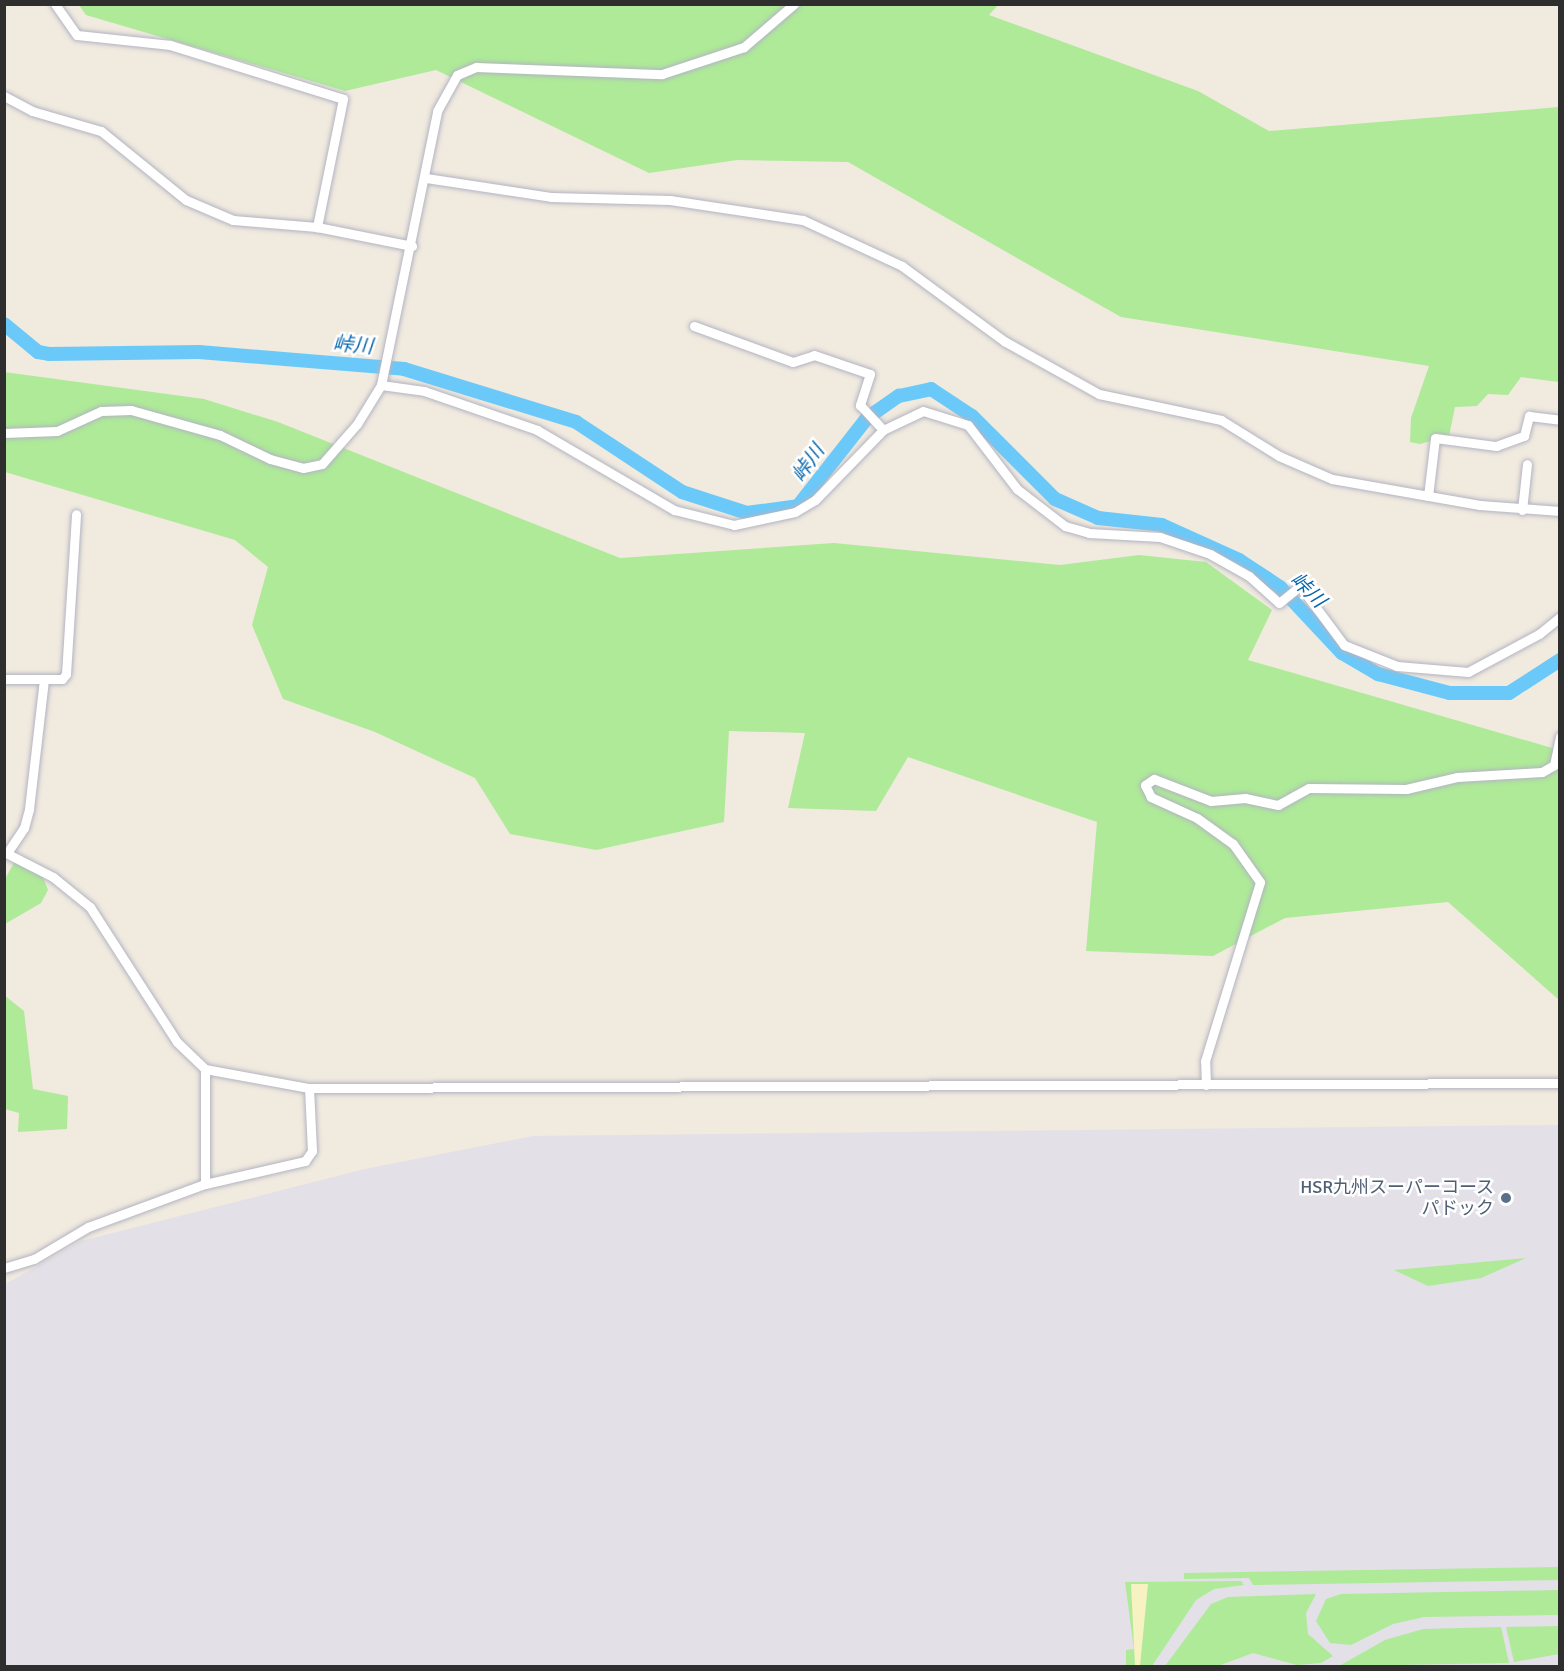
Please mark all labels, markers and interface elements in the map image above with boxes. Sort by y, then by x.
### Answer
water label: 峠川 [332,331,374,359]
water label: 峠川 [787,440,829,486]
water label: 峠川 [1285,567,1331,613]
place label: HSR九州スーパーコース パドック [1299,1177,1494,1220]
marker: HSR九州スーパーコース パドック [1499,1191,1513,1205]

